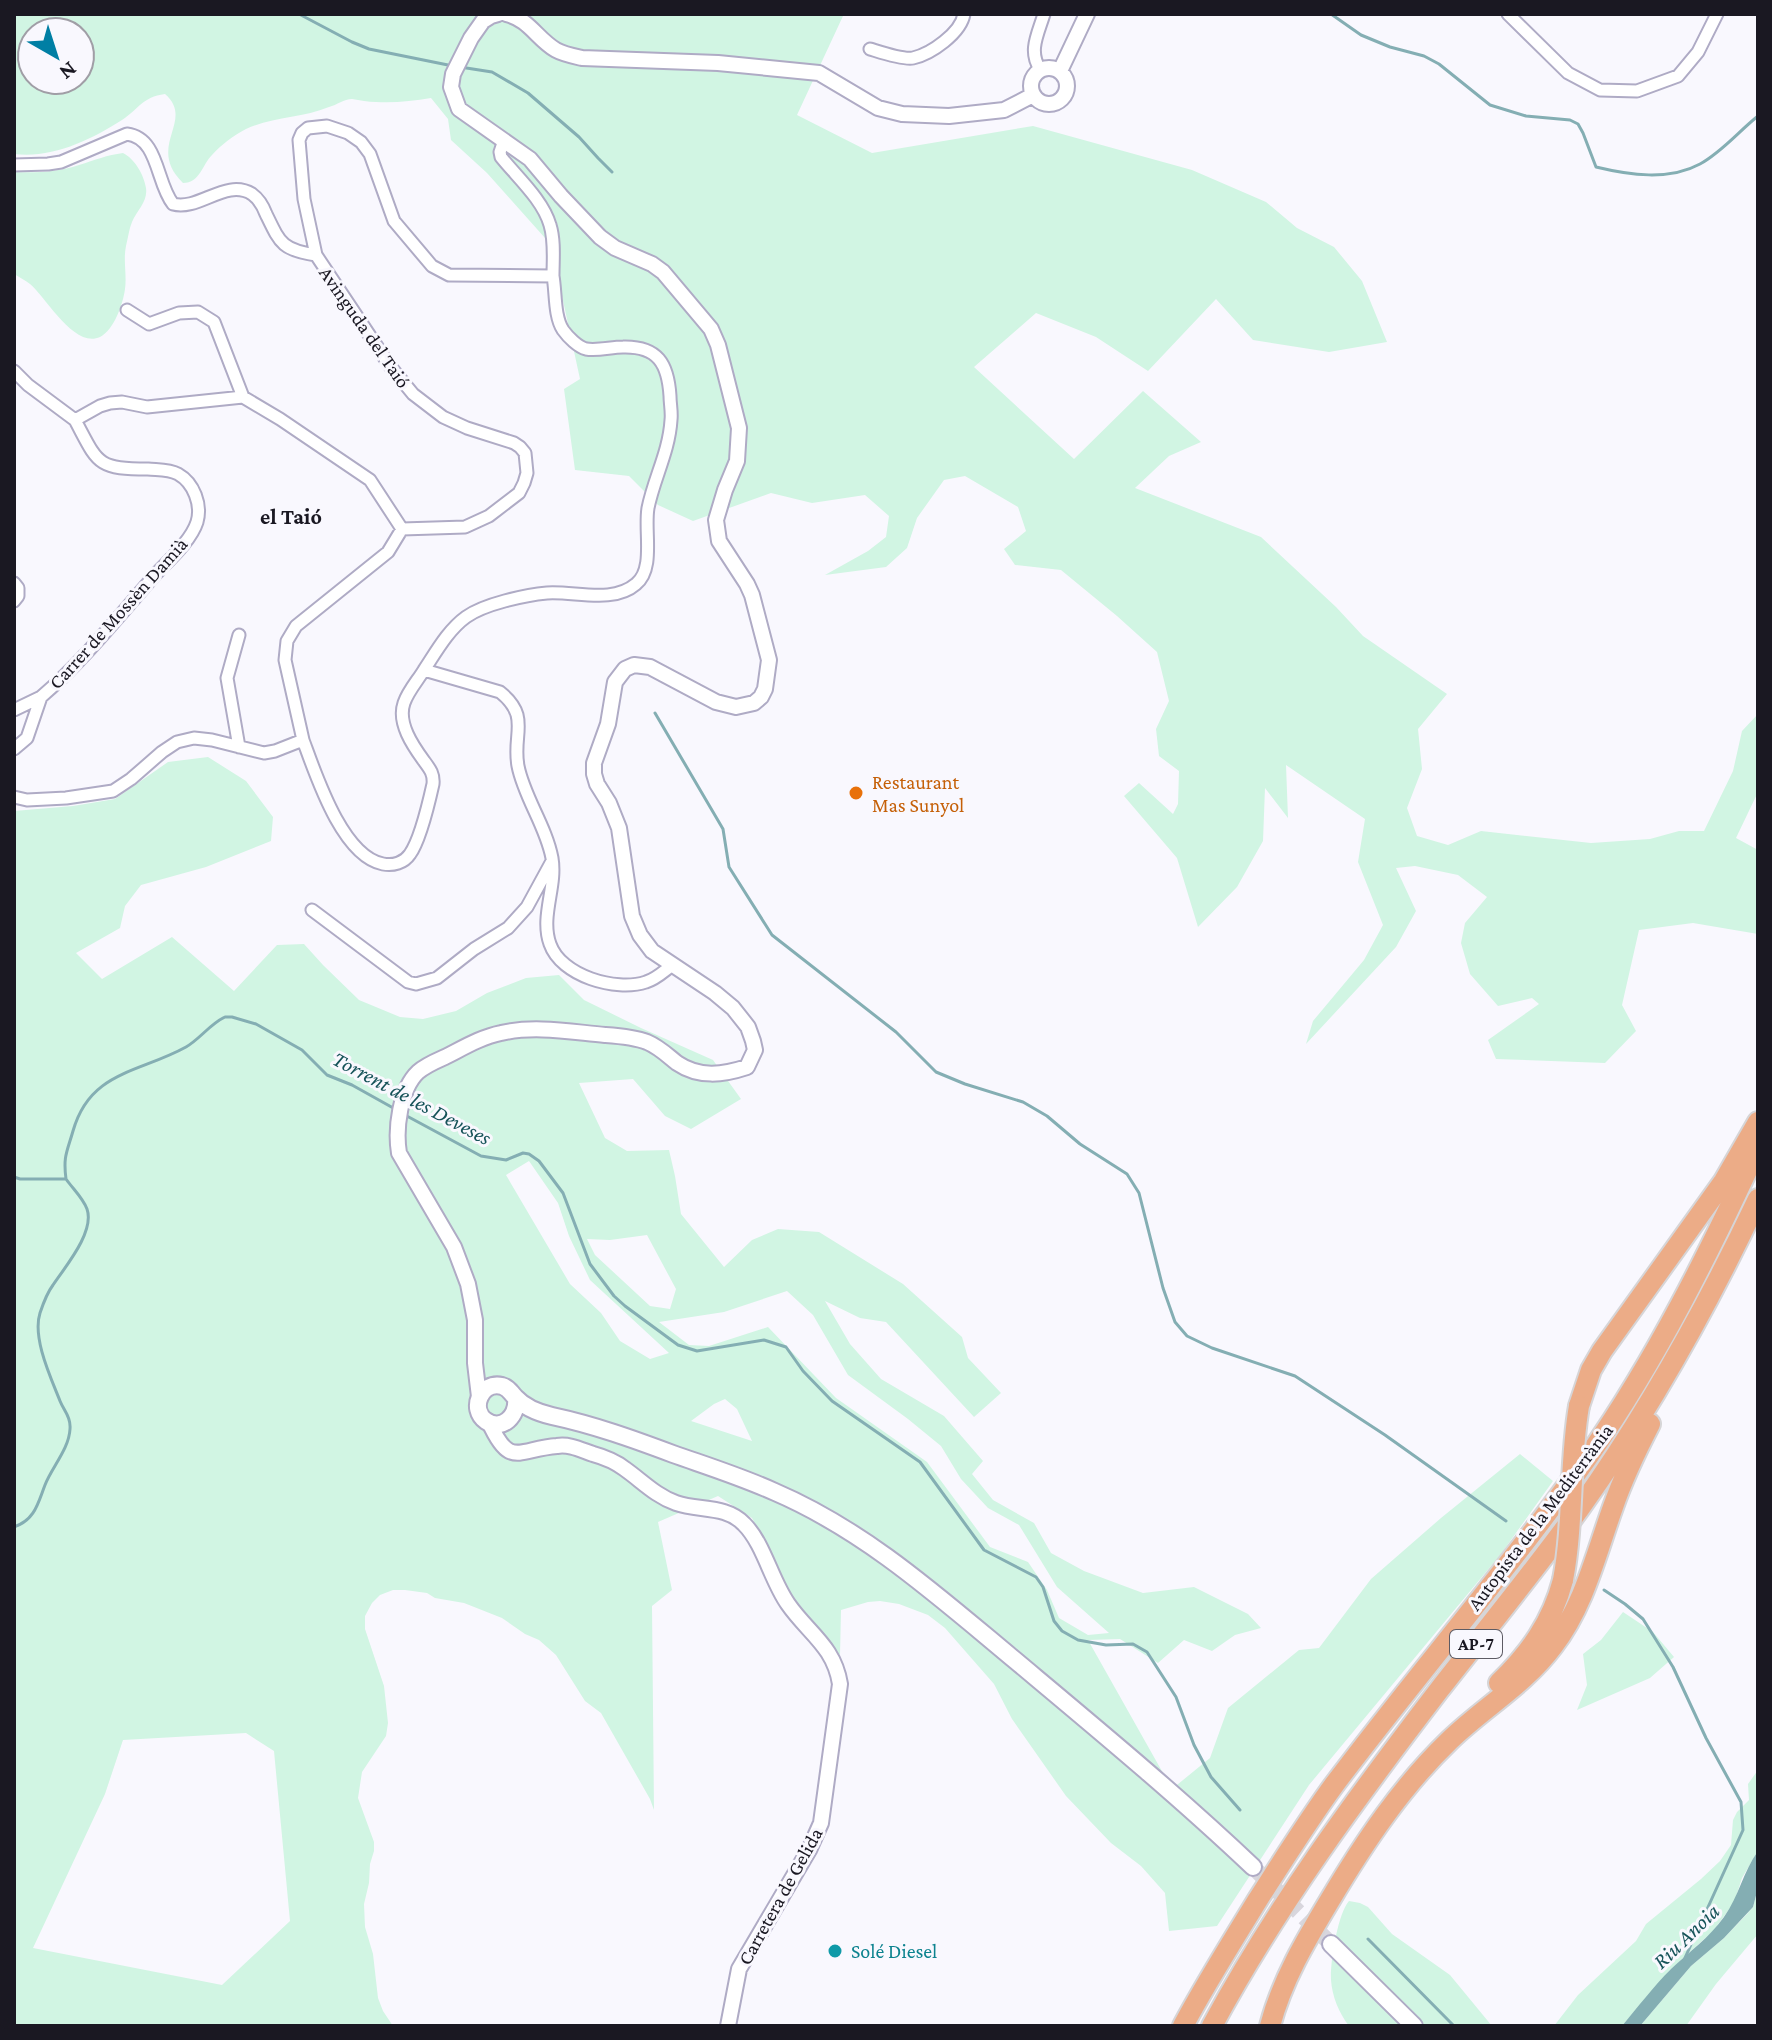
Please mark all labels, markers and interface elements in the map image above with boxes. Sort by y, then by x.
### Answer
north arrow [16,16,96,96]
text: N [55,57,82,86]
street label: Avinguda del Taió [314,262,415,392]
district label: el Taió [260,504,322,529]
street label: Carrer de Mossèn Damià [44,533,192,693]
place label: Restaurant Mas Sunyol [872,771,964,817]
marker: Restaurant Mas Sunyol [847,784,865,802]
water label: Torrent de les Deveses [329,1046,495,1150]
street label: Autopista de la Mediterrània [1463,1420,1618,1615]
road number: AP-7 [1450,1630,1502,1658]
street label: Carretera de Gelida [733,1824,827,1968]
water label: Riu Anoia [1648,1898,1724,1974]
place label: Solé Diesel [851,1940,937,1962]
marker: Solé Diesel [826,1942,844,1960]

